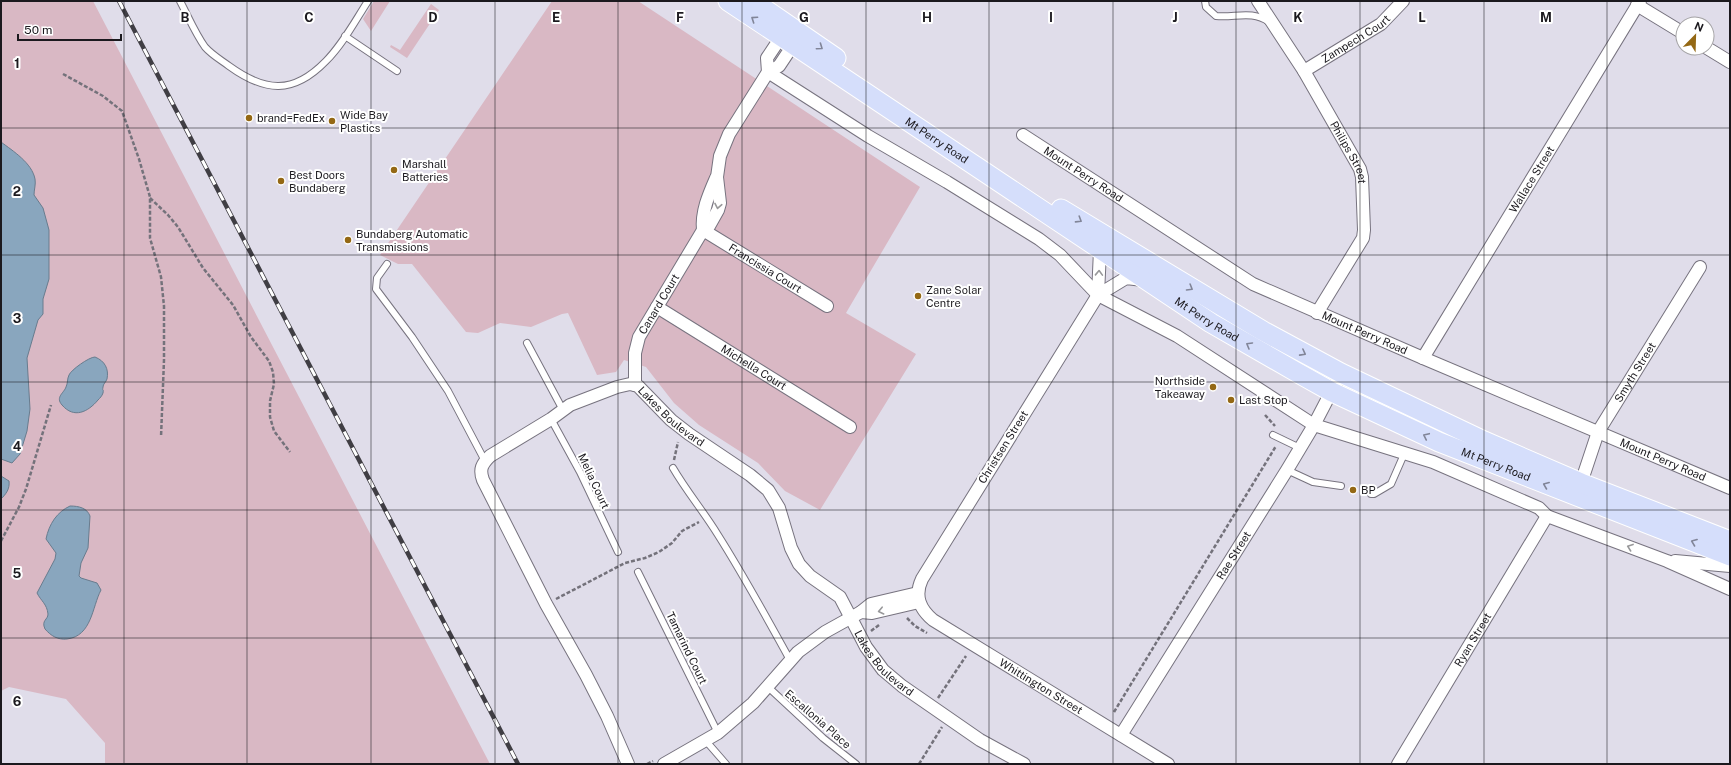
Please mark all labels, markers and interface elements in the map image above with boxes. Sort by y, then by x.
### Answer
text: B [181,10,190,25]
text: C [304,10,314,25]
text: D [428,10,438,25]
text: E [552,10,560,25]
text: F [676,10,684,25]
text: G [799,10,809,25]
text: H [922,10,932,25]
text: I [1049,10,1053,25]
text: J [1172,10,1178,25]
text: K [1293,10,1303,25]
text: L [1418,10,1426,25]
text: M [1540,10,1552,25]
street label: Zampech Court [1319,12,1392,65]
scale bar [18,16,121,42]
north arrow [1675,16,1715,56]
one-way arrow [752,17,759,24]
text: N [1693,20,1705,34]
text: 50 m [24,23,52,37]
one-way arrow [816,42,823,50]
text: 1 [14,56,20,71]
place label: Wide Bay Plastics [340,109,388,134]
place label: brand=FedEx [257,112,325,124]
marker: brand=FedEx [244,113,254,123]
street label: Mt Perry Road [903,115,971,166]
marker: Wide Bay Plastics [327,116,337,126]
street label: Philips Street [1328,119,1368,184]
street label: Mount Perry Road [1042,144,1125,204]
street label: Wallace Street [1507,144,1556,215]
place label: Marshall Batteries [402,158,449,183]
marker: Marshall Batteries [389,165,399,175]
place label: Best Doors Bundaberg [289,169,346,194]
marker: Best Doors Bundaberg [276,176,286,186]
text: 2 [13,184,21,199]
one-way arrow [714,203,723,209]
one-way arrow [1075,215,1082,223]
place label: Bundaberg Automatic Transmissions [356,228,468,253]
marker: Bundaberg Automatic Transmissions [343,235,353,245]
street label: Francissia Court [727,241,804,295]
one-way arrow [1095,270,1103,276]
street label: Canard Court [636,272,681,336]
one-way arrow [1186,283,1193,290]
place label: Zane Solar Centre [926,284,982,309]
marker: Zane Solar Centre [913,291,923,301]
street label: Mt Perry Road [1173,295,1241,344]
street label: Mount Perry Road [1320,309,1409,357]
text: 3 [13,311,22,326]
street label: Smyth Street [1612,340,1658,404]
street label: Michella Court [719,342,789,392]
one-way arrow [1246,343,1253,350]
one-way arrow [1298,348,1306,355]
place label: Northside Takeaway [1155,375,1205,400]
marker: Northside Takeaway [1208,382,1218,392]
street label: Lakes Boulevard [636,384,707,448]
place label: Last Stop [1239,394,1288,406]
marker: Last Stop [1226,395,1236,405]
street label: Christsen Street [976,408,1030,486]
one-way arrow [1423,433,1430,441]
street label: Mount Perry Road [1618,436,1708,483]
text: 4 [13,439,22,454]
street label: Mt Perry Road [1460,445,1532,483]
street label: Melia Court [576,452,612,510]
one-way arrow [1543,481,1550,489]
place label: BP [1361,484,1375,496]
marker: BP [1348,485,1358,495]
street label: Rae Street [1214,529,1253,582]
one-way arrow [1690,538,1697,546]
one-way arrow [1627,543,1634,552]
text: 5 [13,566,22,581]
one-way arrow [878,606,885,615]
street label: Tamarind Court [664,610,710,686]
street label: Ryan Street [1452,611,1493,669]
street label: Lakes Boulevard [852,628,916,698]
street label: Whittington Street [997,656,1085,716]
street label: Escallonia Place [783,687,853,751]
text: 6 [13,694,22,709]

